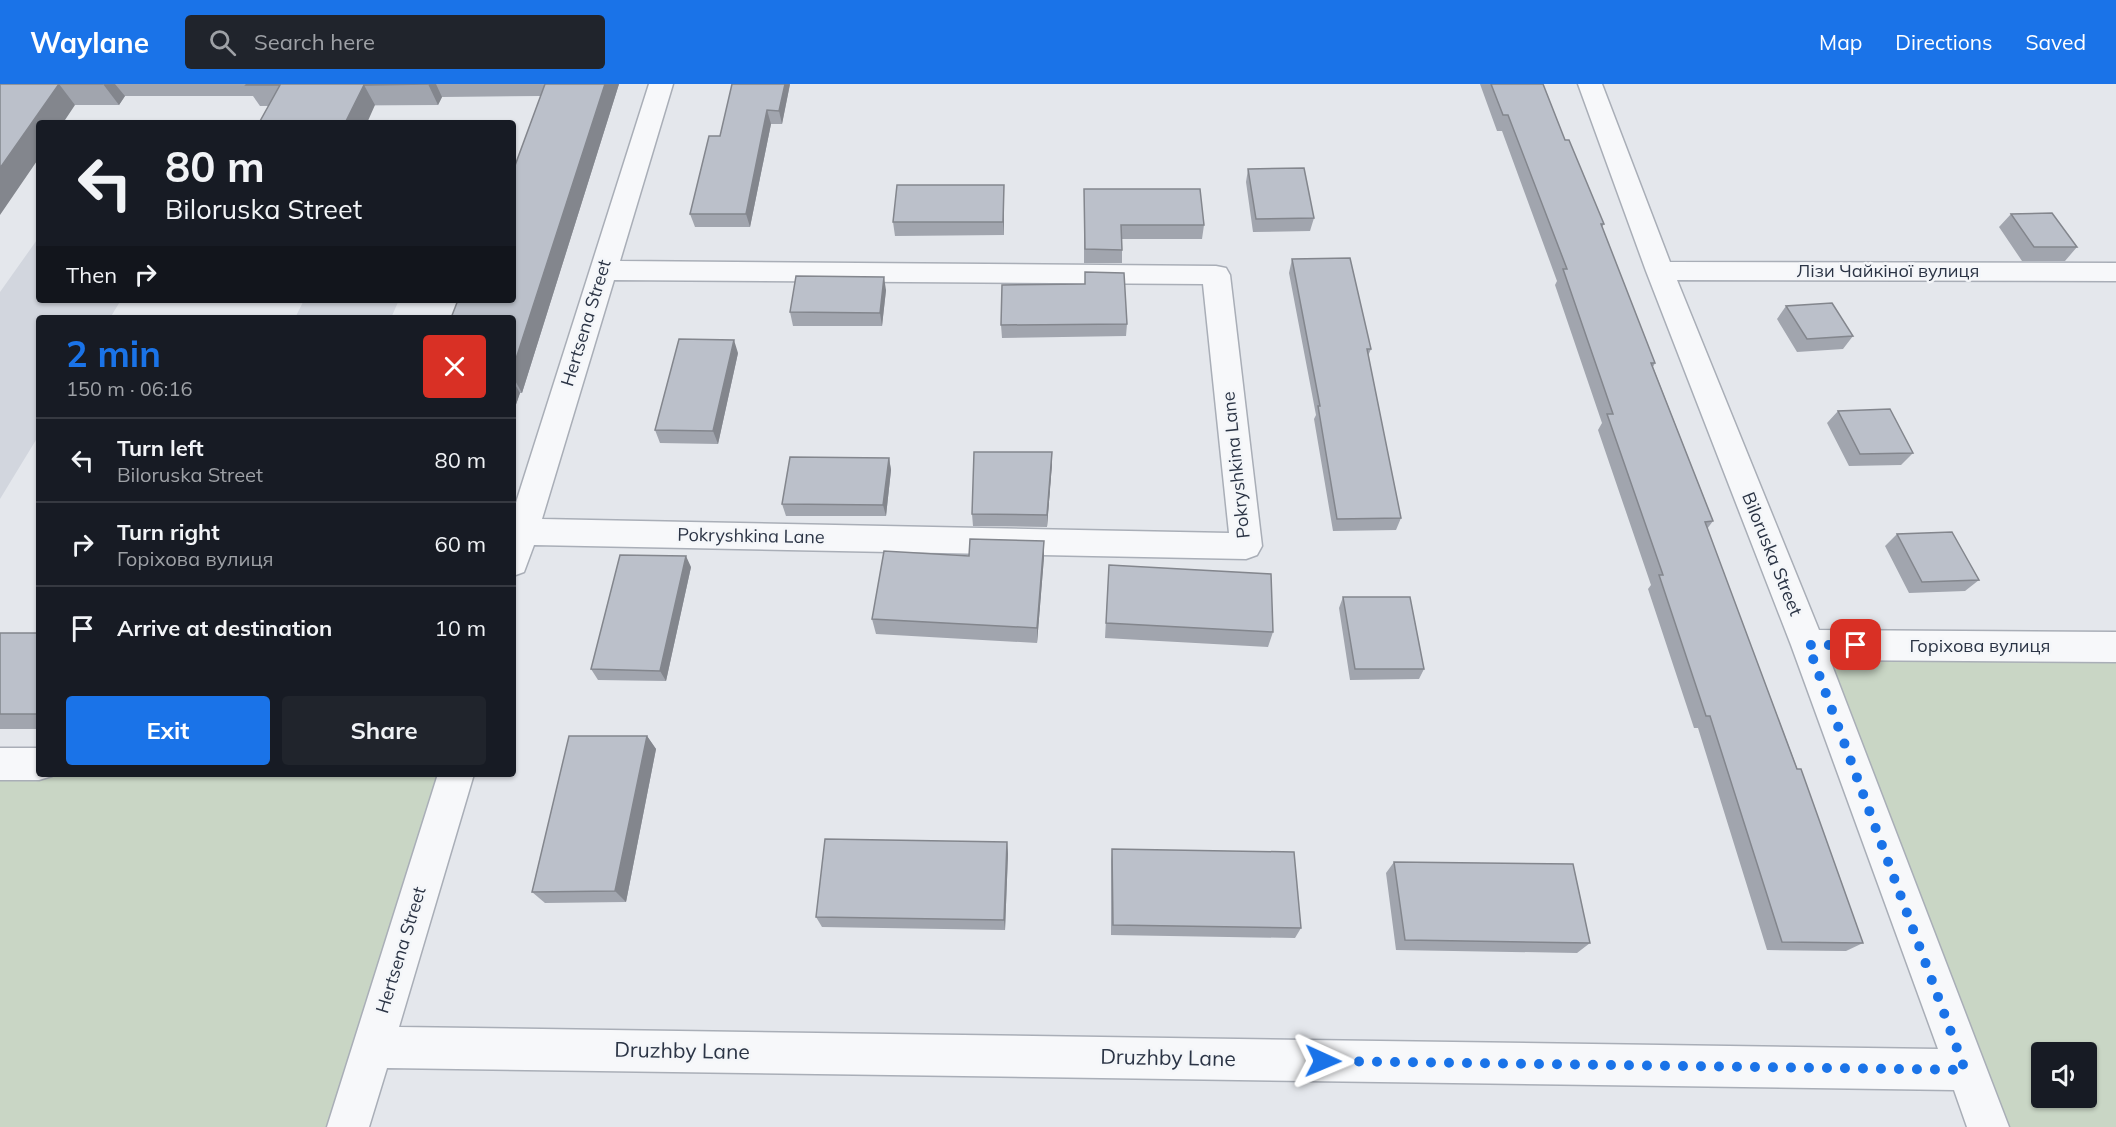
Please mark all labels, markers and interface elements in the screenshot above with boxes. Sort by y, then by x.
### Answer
search box [185,15,605,69]
text: Waylane [30,25,149,60]
icon: search [206,26,239,59]
text: Search here [254,28,375,56]
text: Map [1819,29,1862,55]
text: Directions [1895,29,1992,55]
text: Saved [2025,29,2086,55]
text: 80 m [165,140,265,193]
icon: left [66,144,144,222]
text: Biloruska Street [165,192,362,226]
street label: Hertsena Street [555,257,616,389]
icon: right [129,258,162,291]
street label: Лізи Чайкіної вулиця [1797,259,1979,282]
text: Then [66,261,117,289]
text: 2 min [66,331,161,376]
button: close [423,335,486,398]
text: 150 m · 06:16 [66,376,192,401]
street label: Pokryshkina Lane [1216,391,1255,540]
text: Turn left [117,434,204,462]
icon: left [66,444,99,477]
text: 80 m [435,446,486,474]
text: Biloruska Street [117,462,263,487]
street label: Biloruska Street [1737,489,1808,619]
text: Turn right [117,518,220,546]
street label: Pokryshkina Lane [677,523,825,548]
icon: right [66,528,99,561]
text: 60 m [435,530,486,558]
text: Горіхова вулиця [117,546,274,571]
icon: arrive [66,612,99,645]
text: Arrive at destination [117,614,332,642]
text: 10 m [435,614,486,642]
pin [1830,619,1881,670]
icon: arrive [1839,628,1872,661]
street label: Горіхова вулиця [1910,634,2050,657]
button: Exit [66,696,270,765]
button: Share [282,696,486,765]
street label: Hertsena Street [370,884,431,1016]
position arrow [1291,1029,1355,1093]
street label: Druzhby Lane [614,1036,750,1064]
map controls [2031,1042,2097,1108]
button: sound [2031,1042,2097,1108]
street label: Druzhby Lane [1100,1043,1236,1071]

